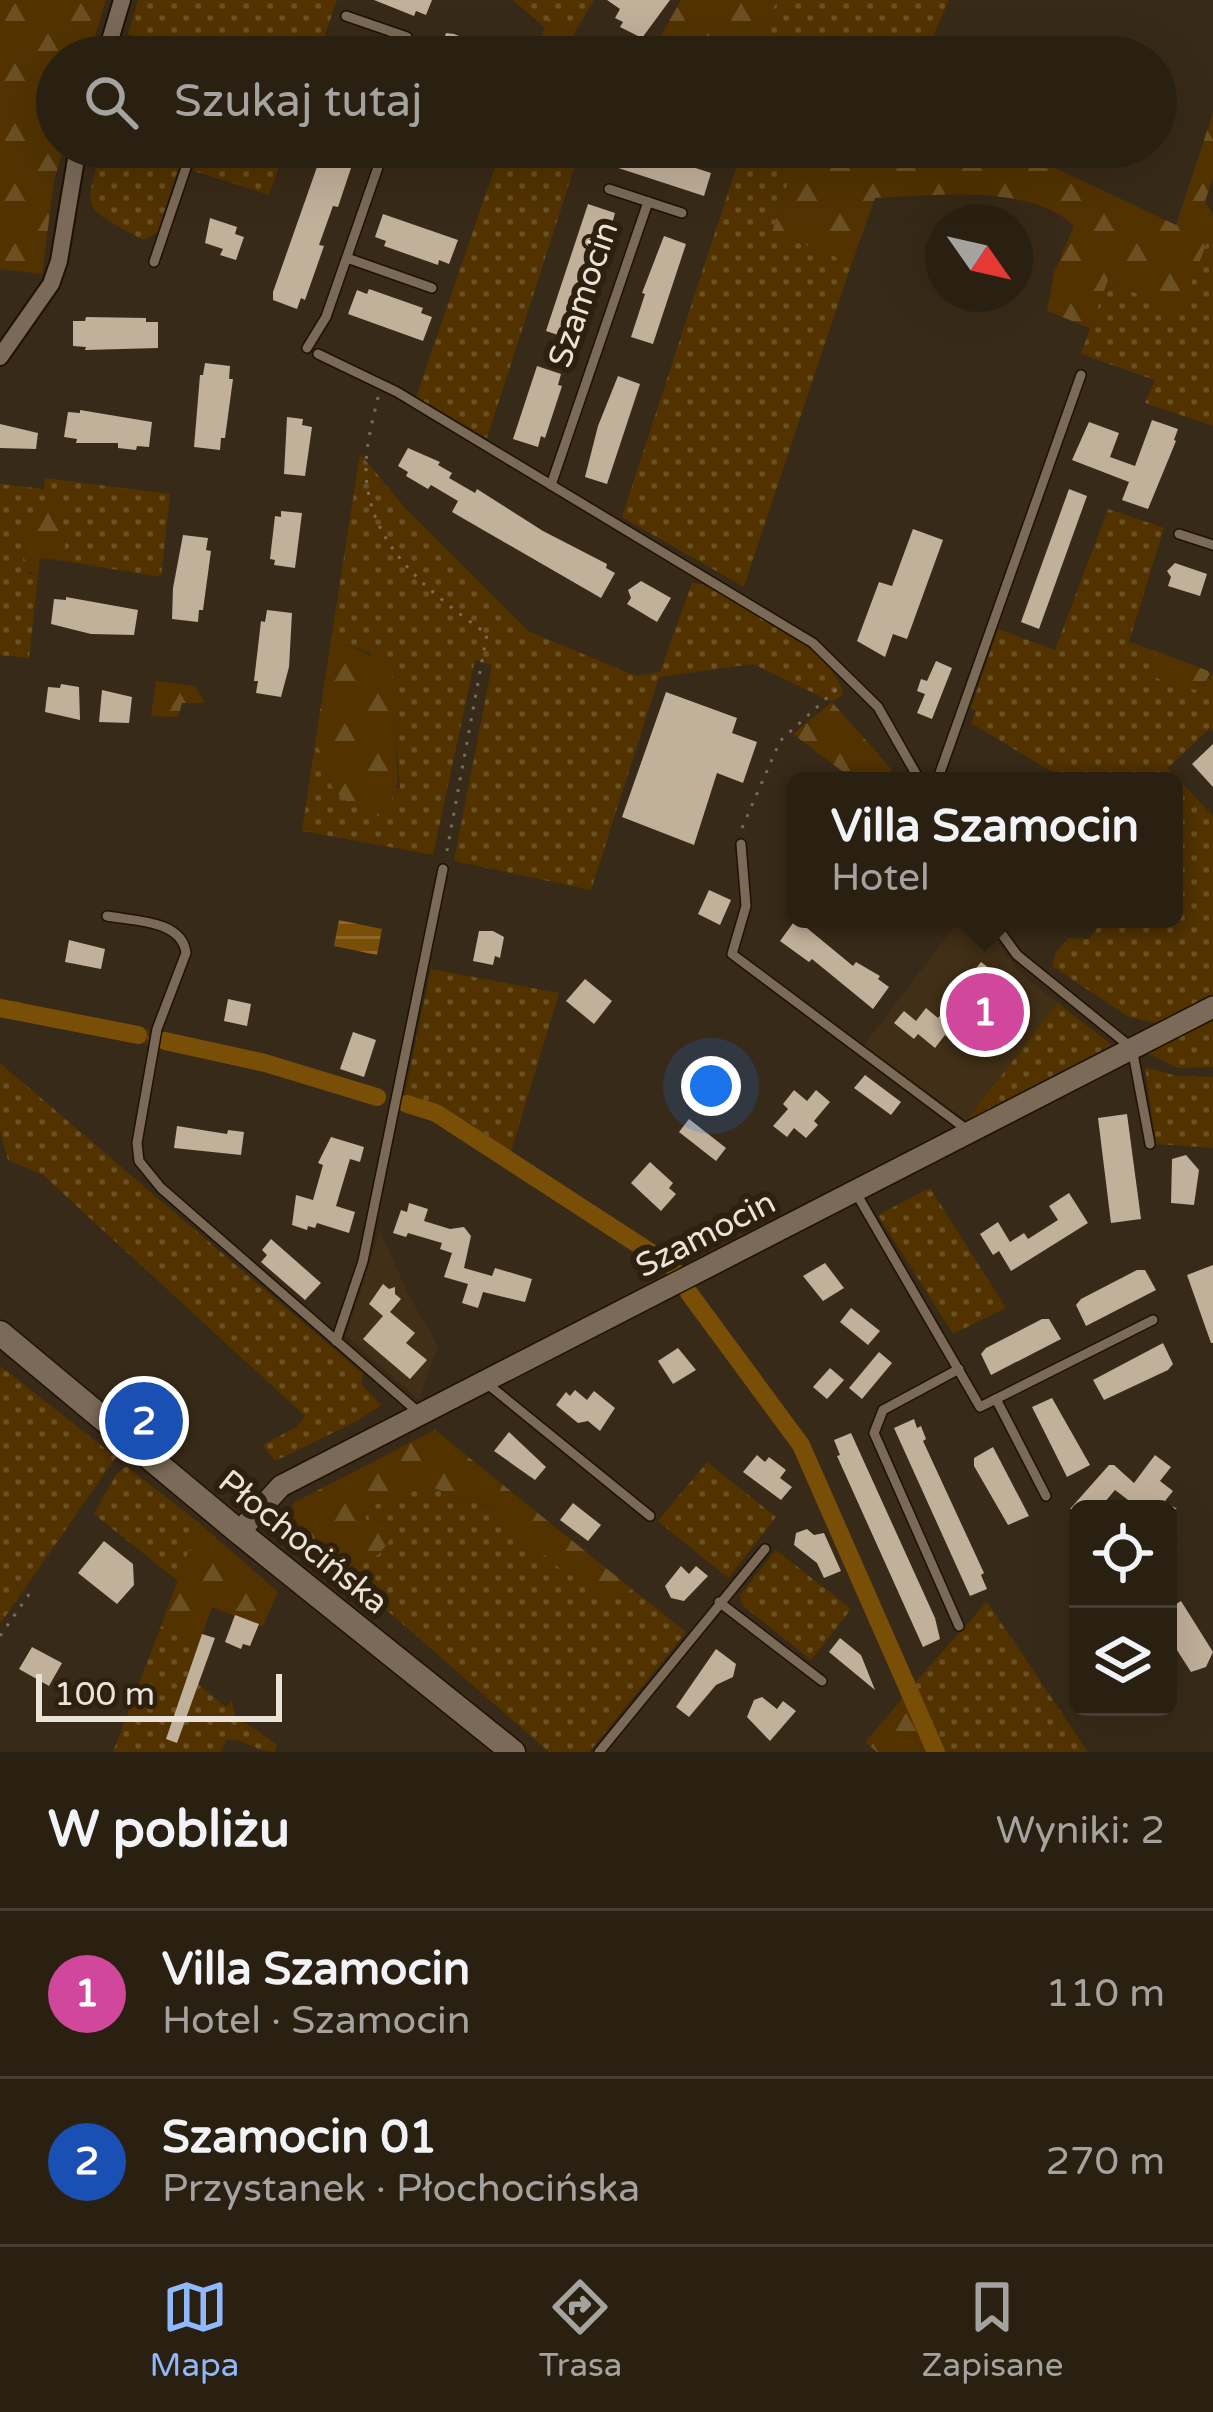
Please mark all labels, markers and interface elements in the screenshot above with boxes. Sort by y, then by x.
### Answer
search box [36,36,1177,168]
icon: search [78,69,144,135]
text: Szukaj tutaj [174,75,423,129]
north arrow [925,204,1033,312]
street label: Szamocin [540,216,627,372]
popup [787,772,1183,928]
text: Villa Szamocin [831,800,1139,854]
text: Hotel [831,854,930,901]
pin: 1 [946,967,1024,1057]
your location [681,1056,741,1116]
street label: Szamocin [629,1183,782,1286]
pin: 2 [105,1376,183,1466]
street label: Płochocińska [211,1462,396,1622]
map controls [1069,1500,1177,1716]
button: locate [1069,1500,1177,1608]
button: layers [1069,1608,1177,1716]
scale bar [36,1668,282,1721]
text: 100 m [54,1675,155,1714]
text: W pobliżu [48,1799,290,1861]
text: Wyniki: 2 [996,1807,1165,1854]
text: Villa Szamocin [162,1943,470,1997]
text: 1 [75,1970,99,2017]
text: 110 m [1046,1970,1165,2017]
text: Hotel · Szamocin [162,1997,470,2044]
text: Szamocin 01 [162,2111,437,2165]
text: 2 [75,2138,99,2185]
text: 270 m [1046,2138,1165,2185]
text: Przystanek · Płochocińska [162,2165,640,2212]
tab: Mapa [150,2274,239,2385]
tab: Trasa [539,2274,622,2385]
tab: Zapisane [922,2274,1063,2385]

